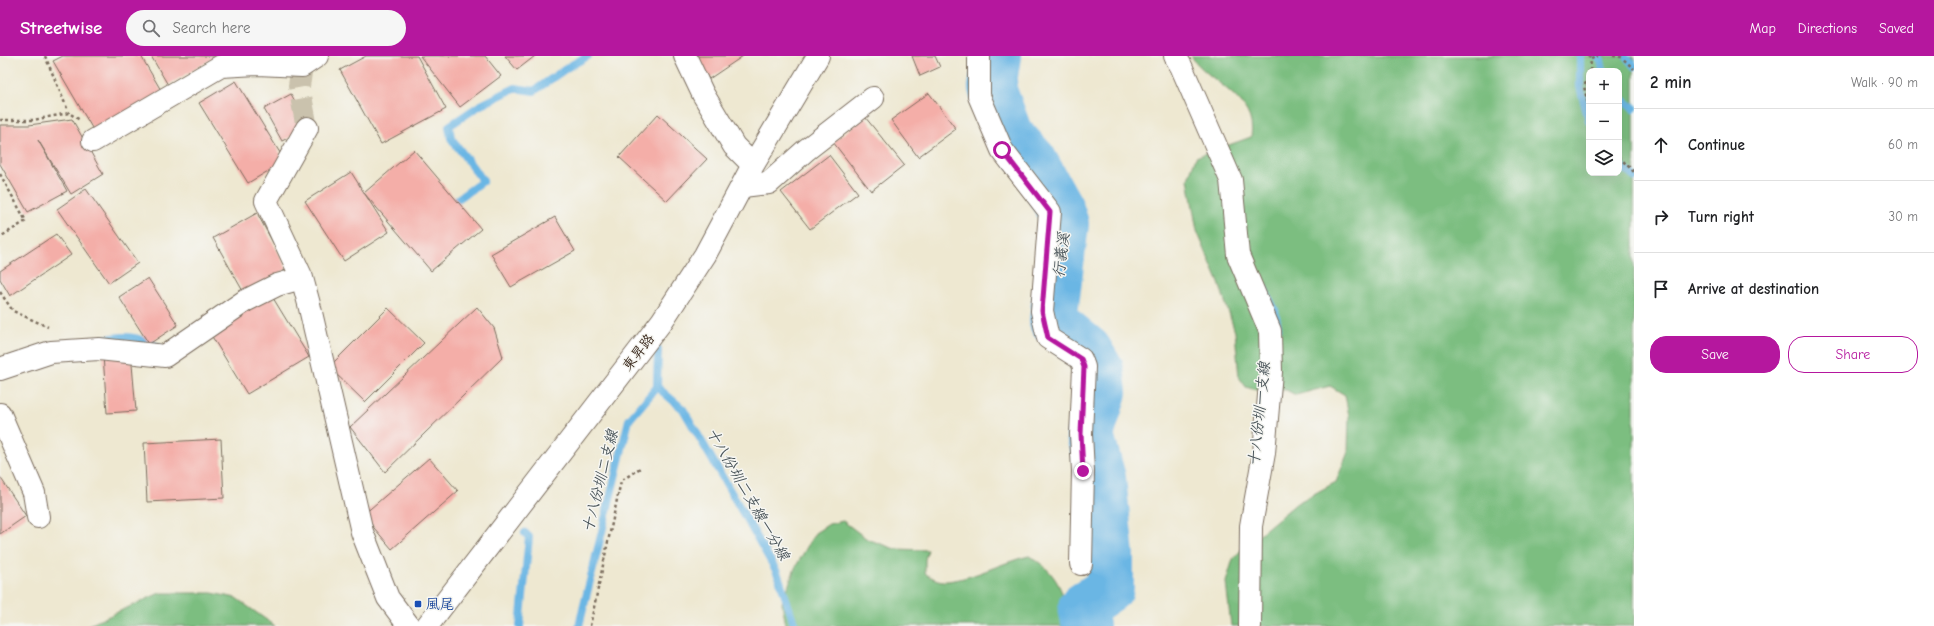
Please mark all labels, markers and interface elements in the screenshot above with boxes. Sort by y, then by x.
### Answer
search box [126,10,406,46]
text: Streetwise [20,17,102,39]
icon: search [140,17,162,39]
text: Search here [172,19,250,37]
text: Map [1749,20,1776,37]
text: Directions [1798,20,1857,37]
text: Saved [1879,20,1914,37]
map controls [1586,68,1622,176]
button: + [1586,68,1622,104]
text: 2 min [1650,73,1691,92]
text: Walk · 90 m [1851,75,1918,90]
button: − [1586,104,1622,140]
icon: ahead [1650,134,1672,156]
text: Continue [1688,136,1745,154]
text: 60 m [1888,137,1918,152]
button: layers [1586,140,1622,176]
route start [993,141,1011,159]
icon: right [1650,206,1672,228]
text: Turn right [1688,208,1754,226]
text: 30 m [1888,209,1918,224]
water label: 行義溪 [1049,231,1073,278]
icon: arrive [1650,278,1672,300]
text: Arrive at destination [1688,280,1819,298]
street label: 東昇路 [619,331,658,374]
button: Save [1650,336,1780,373]
button: Share [1788,336,1918,373]
water label: 十八份圳一支線 [1245,360,1274,467]
water label: 十八份圳二支線一分線 [703,425,794,564]
water label: 十八份圳二支線 [579,427,622,534]
route end [1074,462,1092,480]
place label: 風尾 [426,596,454,613]
marker: 風尾 [413,599,423,609]

